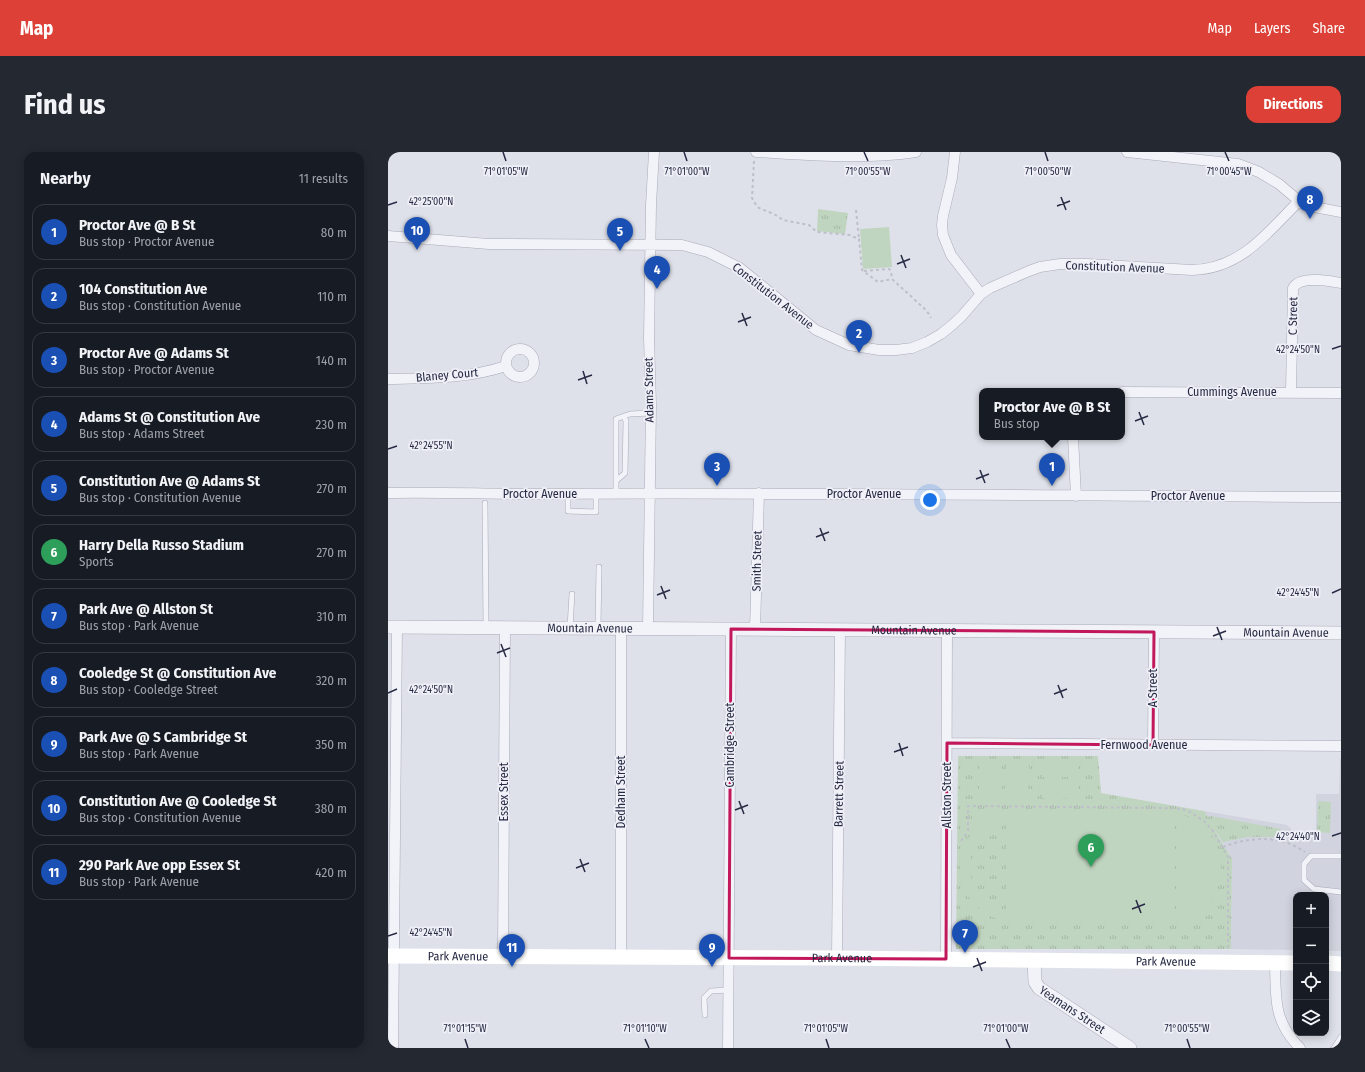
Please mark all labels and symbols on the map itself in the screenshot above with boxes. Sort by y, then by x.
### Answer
text: 71°01'05"W [484,166,529,178]
text: 71°01'00"W [665,166,710,178]
text: 71°00'55"W [846,166,891,178]
text: 71°00'50"W [1025,166,1071,178]
text: 71°00'45"W [1207,166,1252,178]
pin: 8 [1297,186,1323,219]
text: 42°25'00"N [409,196,453,208]
pin: 10 [404,217,430,250]
pin: 5 [607,218,633,251]
pin: 4 [644,256,670,289]
street label: Constitution Avenue [1065,258,1165,276]
street label: Constitution Avenue [730,260,816,332]
street label: C Street [1286,297,1300,335]
pin: 2 [846,320,872,353]
text: 42°24'50"N [1276,344,1320,356]
street label: Adams Street [641,357,657,423]
street label: Blaney Court [415,365,479,385]
street label: Cummings Avenue [1187,385,1277,399]
text: 42°24'55"N [409,440,453,452]
pin: 3 [704,453,730,486]
pin: 1 [1039,453,1065,486]
street label: Proctor Avenue [503,487,577,501]
street label: Proctor Avenue [827,487,901,501]
street label: Proctor Avenue [1151,489,1225,503]
your location [920,490,940,510]
street label: Smith Street [749,530,765,592]
text: 42°24'45"N [1277,587,1319,599]
street label: Mountain Avenue [547,621,633,636]
street label: Mountain Avenue [871,623,957,638]
street label: Mountain Avenue [1243,625,1329,640]
street label: A Street [1146,669,1160,707]
text: 42°24'50"N [409,684,453,696]
street label: Cambridge Street [723,703,737,787]
street label: Fernwood Avenue [1100,738,1188,752]
street label: Dedham Street [614,755,628,829]
street label: Barrett Street [831,761,847,827]
street label: Essex Street [497,762,511,822]
street label: Allston Street [940,762,954,828]
text: 42°24'40"N [1276,831,1320,843]
pin: 6 [1078,834,1104,867]
pin: 7 [952,920,978,953]
text: 42°24'45"N [410,927,452,939]
pin: 11 [499,934,525,967]
pin: 9 [699,934,725,967]
street label: Park Avenue [428,949,488,963]
street label: Park Avenue [812,951,872,965]
street label: Park Avenue [1136,954,1196,969]
street label: Yeamans Street [1037,983,1108,1037]
text: 71°01'15"W [444,1023,487,1035]
text: 71°01'10"W [623,1023,667,1035]
text: 71°01'05"W [804,1023,849,1035]
text: 71°01'00"W [984,1023,1029,1035]
text: 71°00'55"W [1165,1023,1210,1035]

